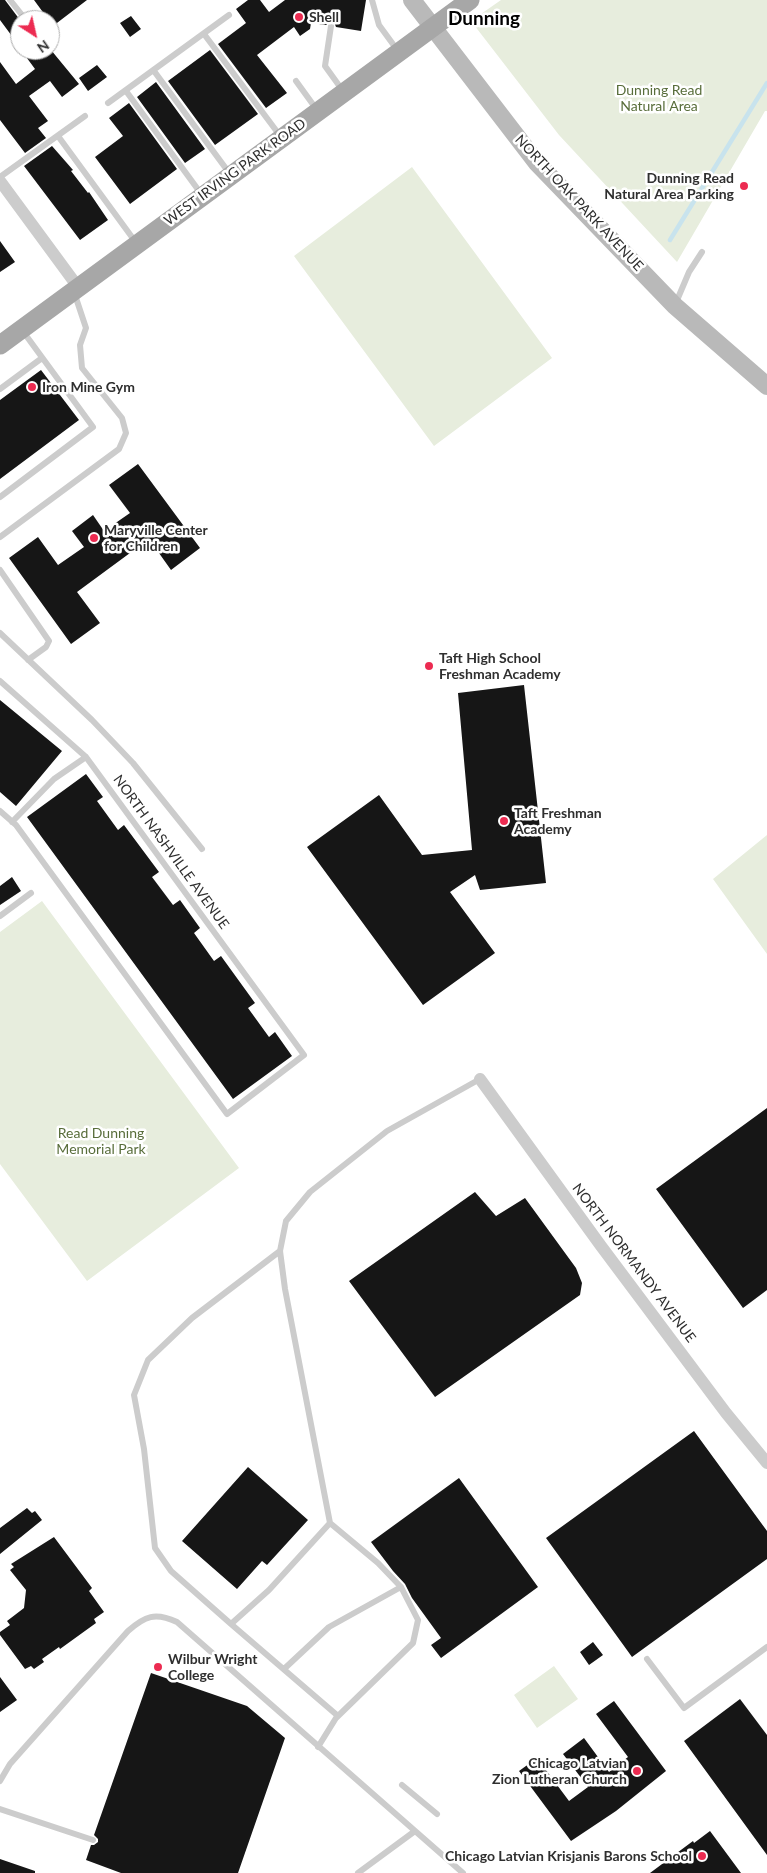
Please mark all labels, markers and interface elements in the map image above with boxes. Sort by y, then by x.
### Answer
district label: Dunning [448,8,520,30]
place label: Shell [309,9,339,25]
north arrow [10,10,60,60]
marker: Shell [293,11,305,23]
text: N [34,37,53,57]
park label: Dunning Read Natural Area [616,82,702,114]
street label: WEST IRVING PARK ROAD [161,115,309,229]
street label: NORTH OAK PARK AVENUE [511,131,647,275]
place label: Dunning Read Natural Area Parking [604,170,734,202]
marker: Dunning Read Natural Area Parking [738,180,750,192]
place label: Iron Mine Gym [42,379,135,395]
marker: Iron Mine Gym [26,381,38,393]
place label: Maryville Center for Children [104,522,208,554]
marker: Maryville Center for Children [88,532,100,544]
place label: Taft High School Freshman Academy [439,650,561,682]
marker: Taft High School Freshman Academy [423,660,435,672]
street label: NORTH NASHVILLE AVENUE [110,772,232,932]
place label: Taft Freshman Academy [514,805,602,838]
marker: Taft Freshman Academy [498,815,510,827]
park label: Read Dunning Memorial Park [56,1125,146,1158]
street label: NORTH NORMANDY AVENUE [569,1180,699,1346]
place label: Wilbur Wright College [168,1651,257,1684]
marker: Wilbur Wright College [152,1661,164,1673]
place label: Chicago Latvian Zion Lutheran Church [492,1755,627,1788]
marker: Chicago Latvian Zion Lutheran Church [631,1765,643,1777]
place label: Chicago Latvian Krisjanis Barons School [445,1848,692,1864]
marker: Chicago Latvian Krisjanis Barons School [696,1850,708,1862]

